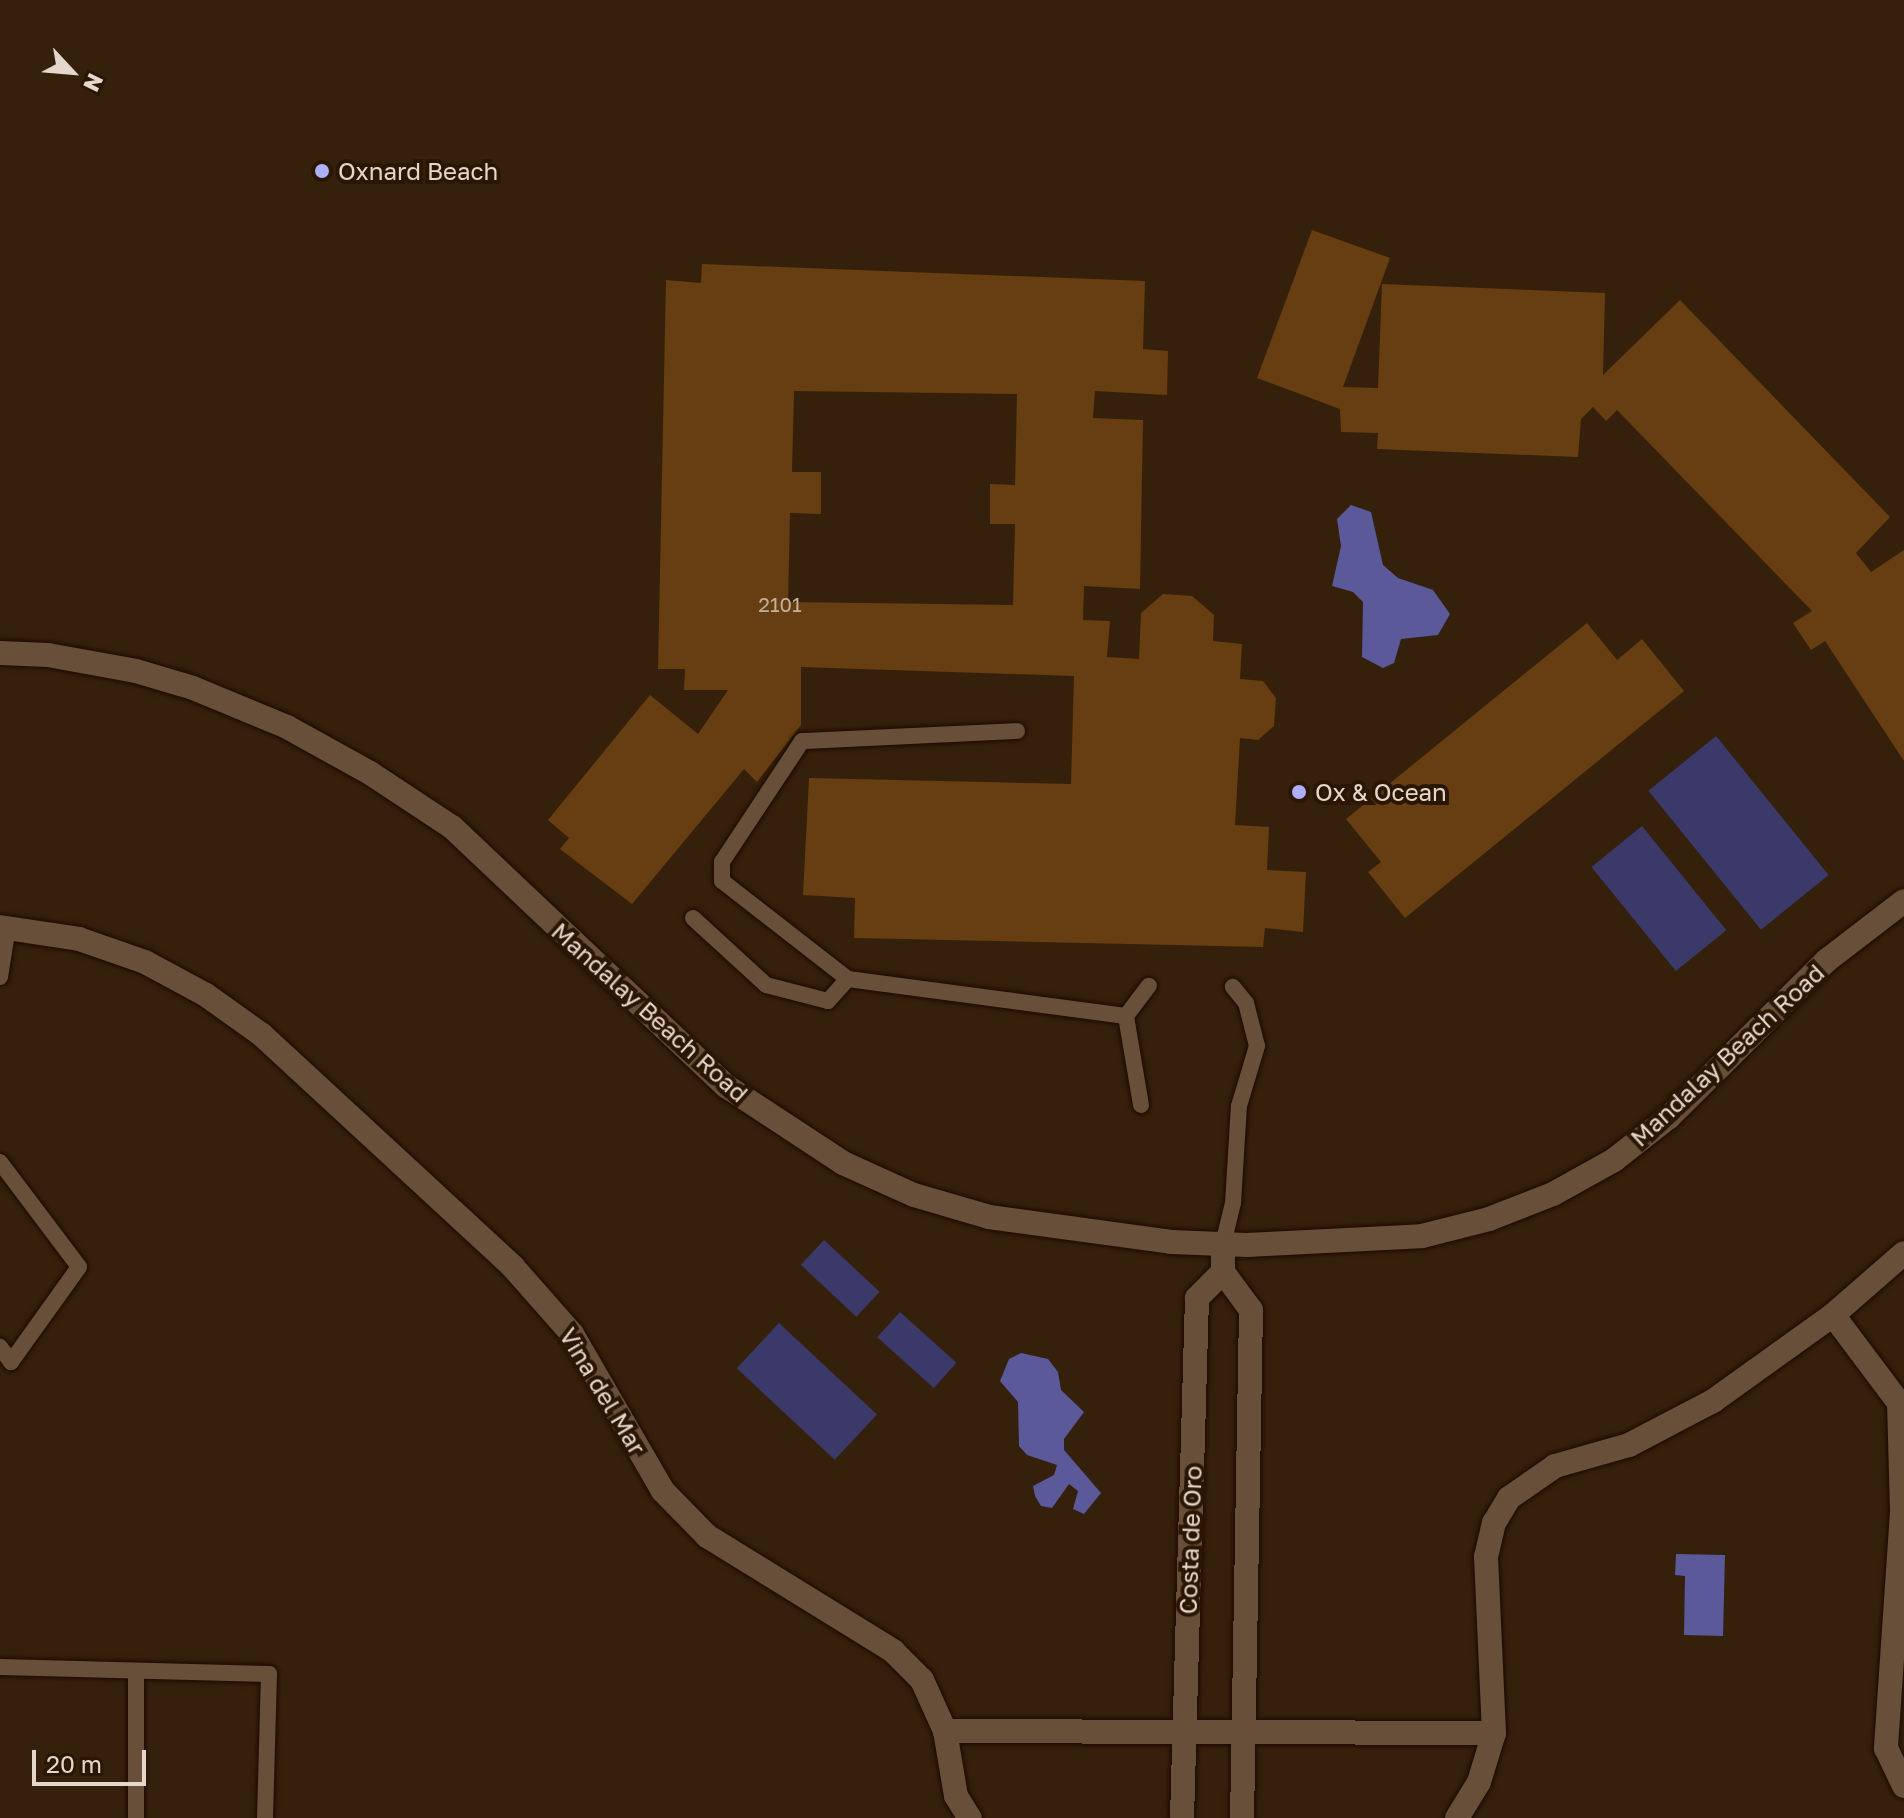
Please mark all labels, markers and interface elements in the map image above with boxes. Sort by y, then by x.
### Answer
north arrow [32,32,112,112]
text: N [78,69,110,96]
place label: Oxnard Beach [338,157,498,185]
marker: Oxnard Beach [313,162,331,180]
house number: 2101 [758,592,802,616]
place label: Ox & Ocean [1315,778,1447,806]
marker: Ox & Ocean [1290,783,1308,801]
street label: Mandalay Beach Road [546,916,754,1108]
street label: Mandalay Beach Road [1624,958,1830,1152]
street label: Vina del Mar [554,1322,652,1460]
street label: Costa de Oro [1173,1465,1207,1615]
scale bar [36,1734,150,1784]
text: 20 m [46,1749,102,1778]

